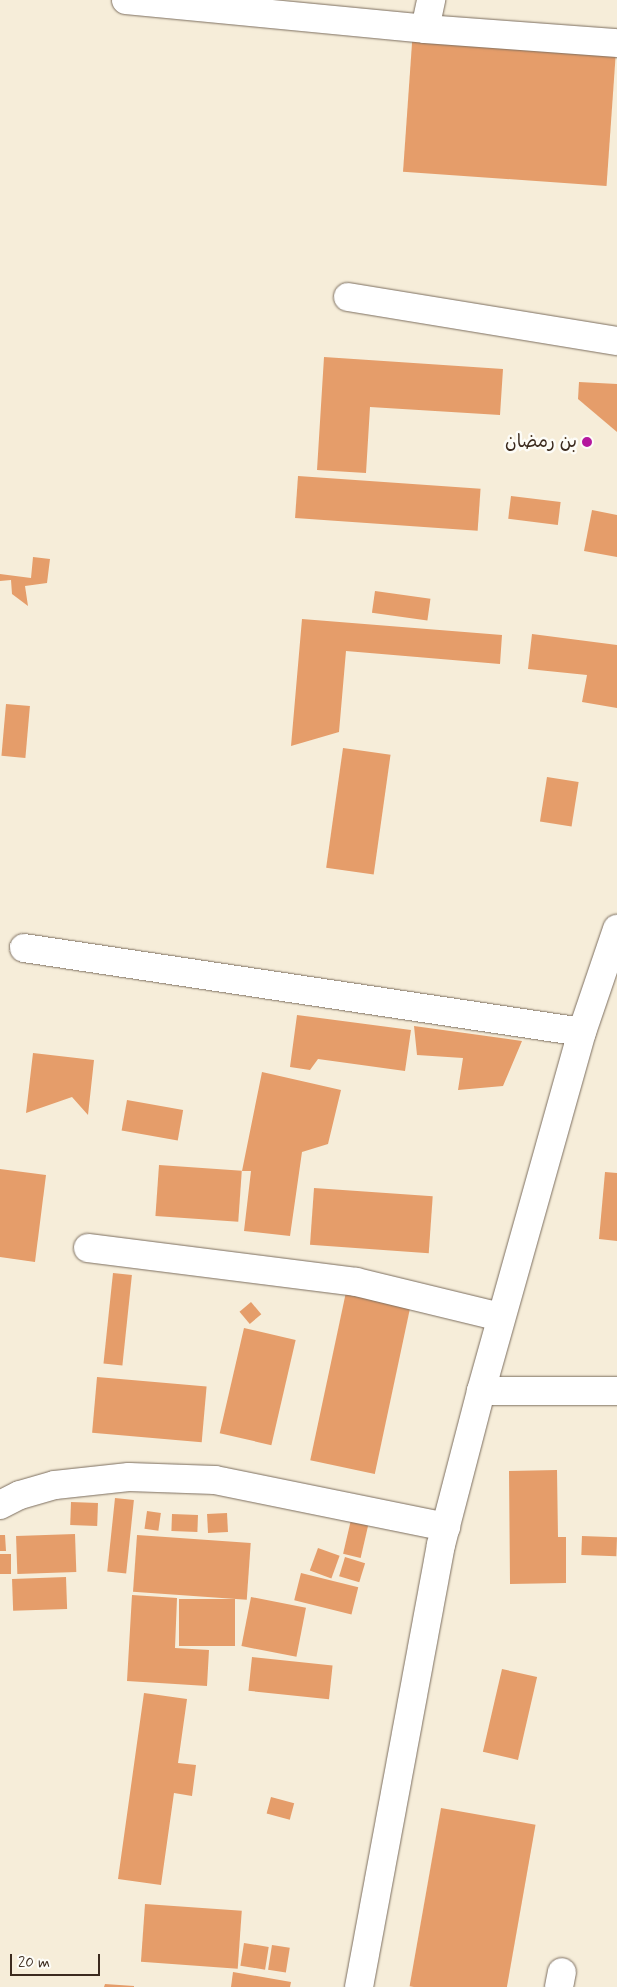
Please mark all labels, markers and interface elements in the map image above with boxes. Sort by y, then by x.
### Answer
place label: بن رمضان [505,431,577,453]
marker: بن رمضان [581,436,593,448]
scale bar [12,1944,102,1976]
text: 20 m [18,1953,50,1973]

